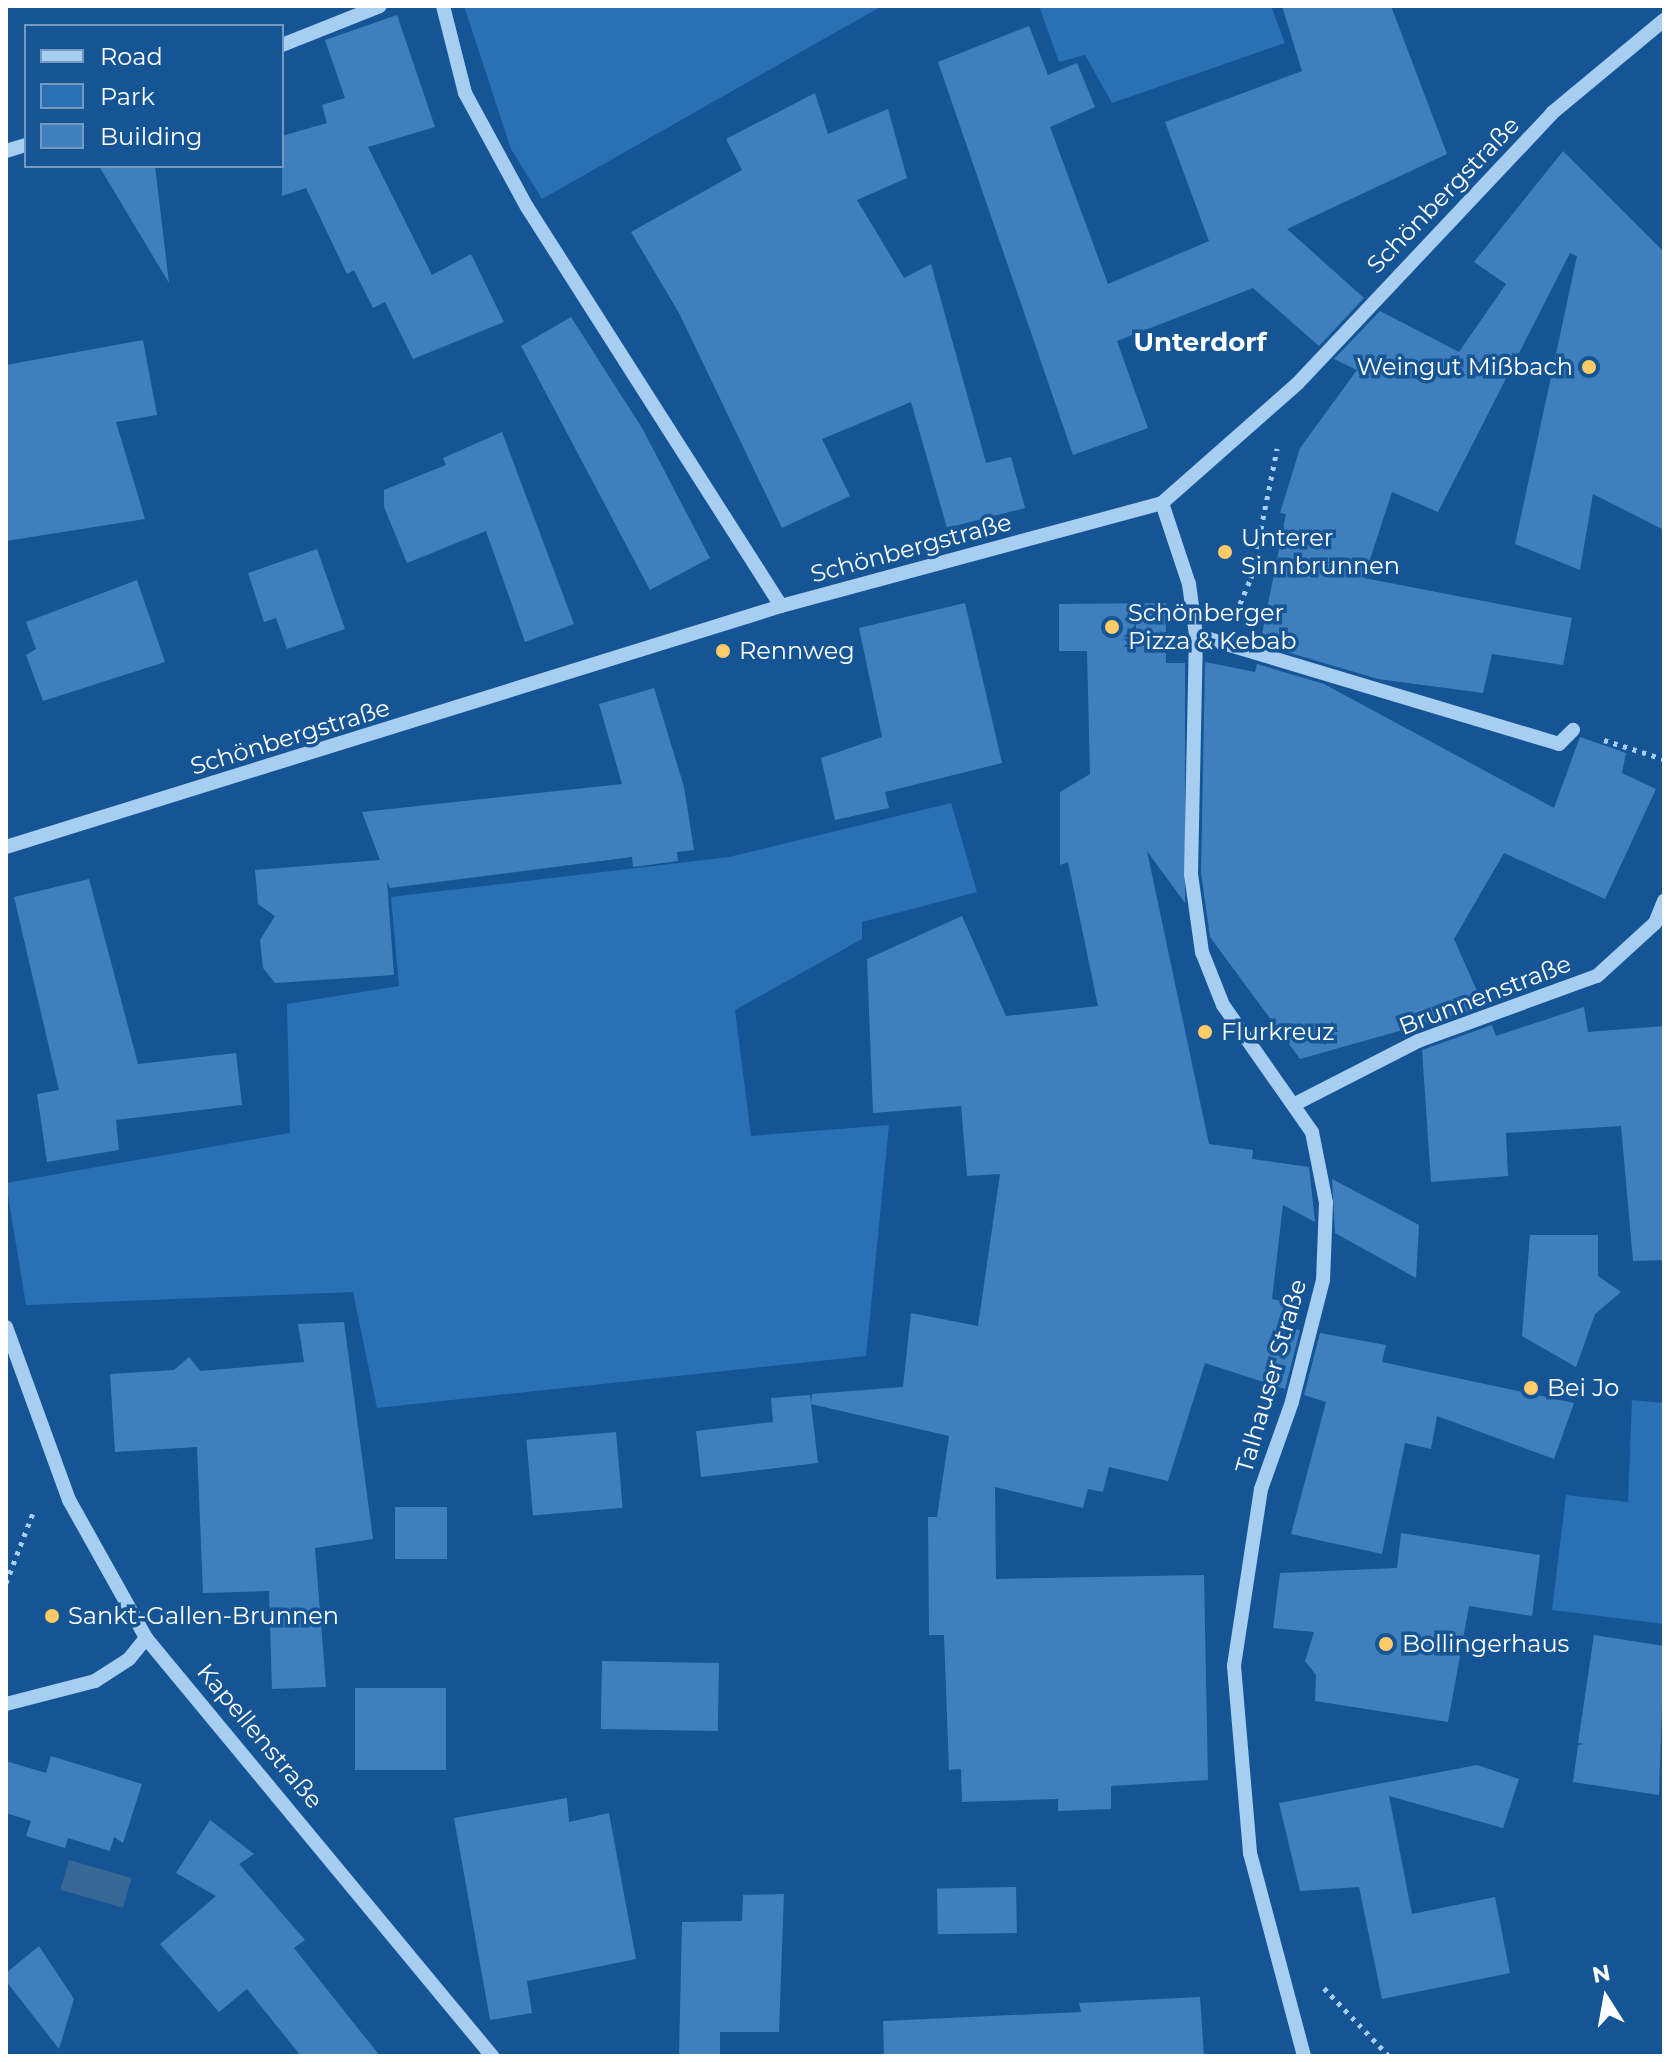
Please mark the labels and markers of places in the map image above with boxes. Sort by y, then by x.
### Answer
place label: Weingut Mißbach [1357,353,1573,381]
marker: Weingut Mißbach [1580,358,1598,376]
place label: Unterer Sinnbrunnen [1241,524,1400,580]
marker: Unterer Sinnbrunnen [1216,543,1234,561]
place label: Schönberger Pizza & Kebab [1128,599,1297,655]
marker: Schönberger Pizza & Kebab [1103,618,1121,636]
place label: Rennweg [739,637,855,665]
marker: Rennweg [714,642,732,660]
place label: Flurkreuz [1221,1018,1335,1046]
marker: Flurkreuz [1196,1023,1214,1041]
place label: Bei Jo [1547,1374,1619,1402]
marker: Bei Jo [1522,1379,1540,1397]
place label: Sankt-Gallen-Brunnen [68,1602,339,1630]
marker: Sankt-Gallen-Brunnen [43,1607,61,1625]
place label: Bollingerhaus [1402,1630,1569,1658]
marker: Bollingerhaus [1377,1635,1395,1653]

